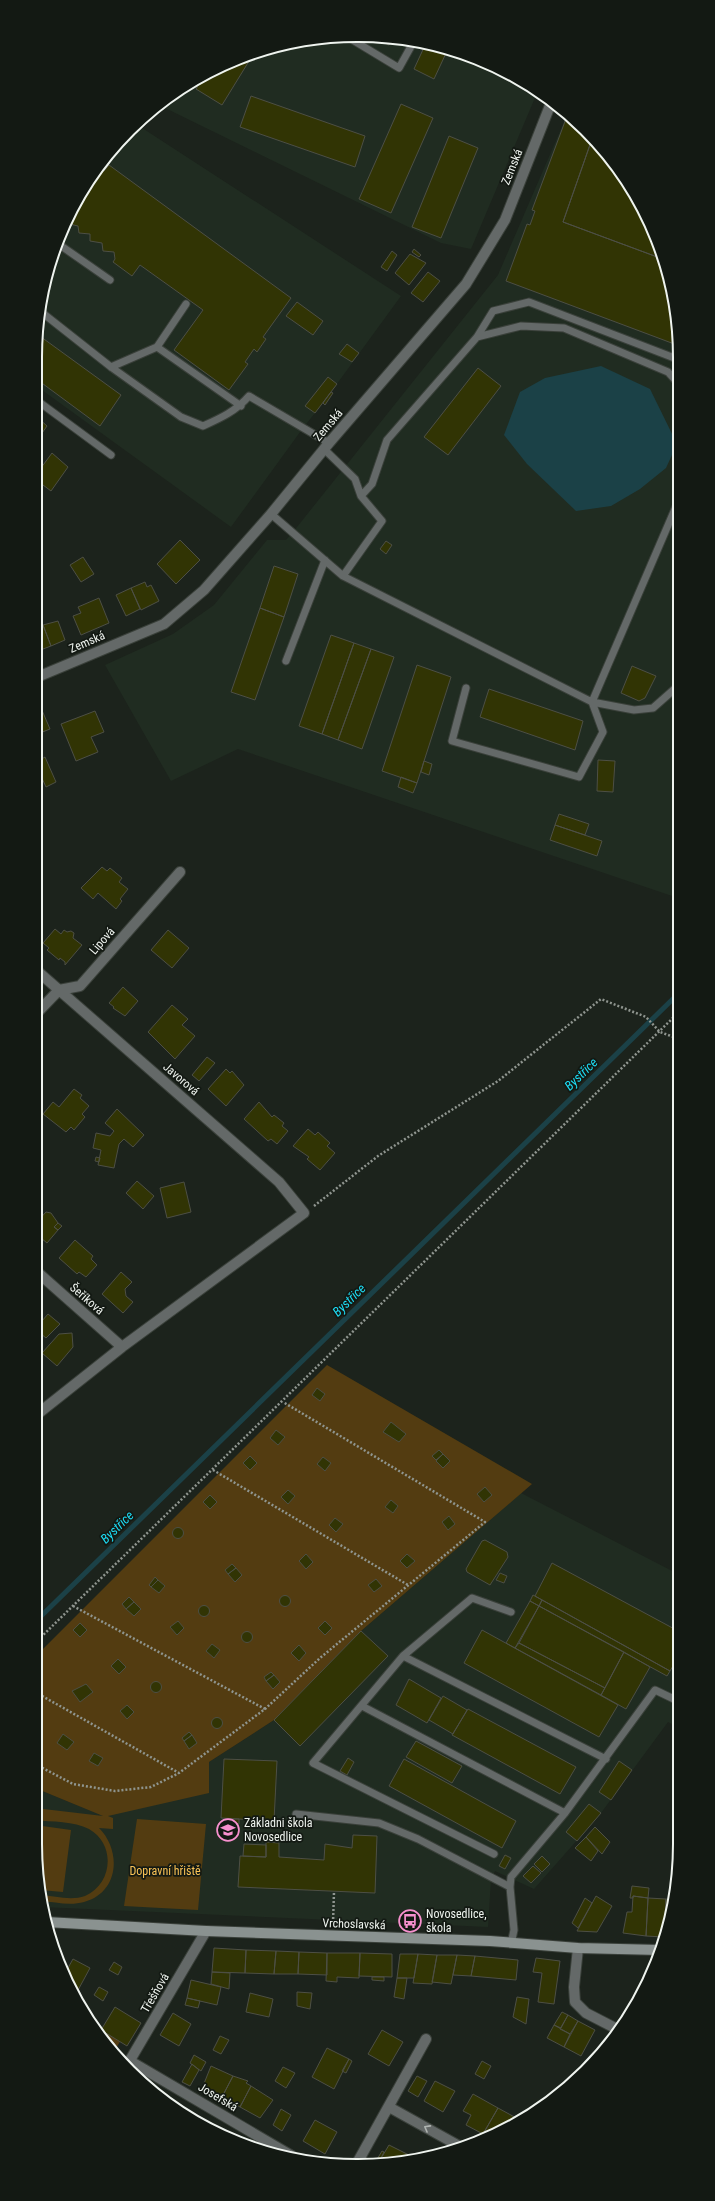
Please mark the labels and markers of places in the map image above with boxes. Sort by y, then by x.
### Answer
place label: Základni škola Novosedlice [244,1816,313,1844]
school or university icon: Základni škola Novosedlice [215,1817,241,1843]
place label: Novosedlice, škola [426,1907,487,1935]
bus stop icon: Novosedlice, škola [397,1908,423,1934]

